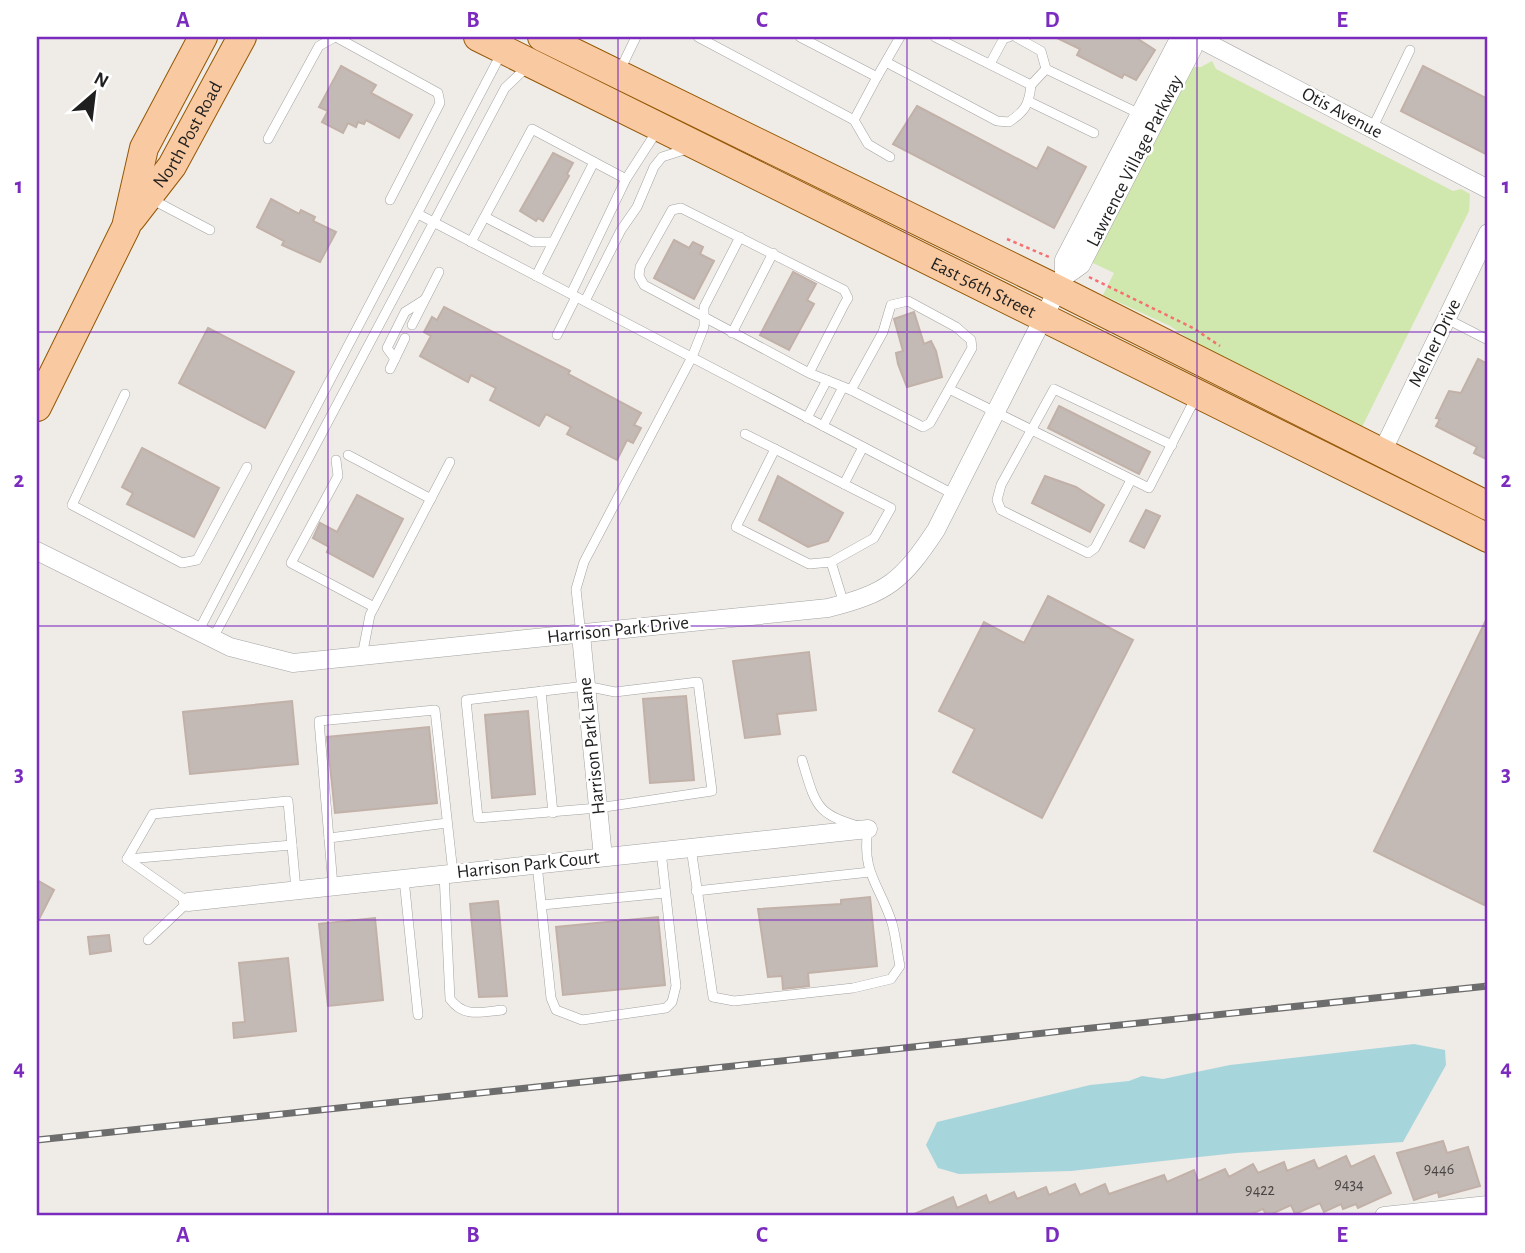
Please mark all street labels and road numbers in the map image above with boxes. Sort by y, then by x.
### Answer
street label: Lawrence Village Parkway [1083,72,1187,250]
street label: North Post Road [149,78,226,191]
street label: Otis Avenue [1299,84,1385,142]
street label: East 56th Street [928,254,1039,322]
street label: Melner Drive [1406,296,1464,390]
street label: Harrison Park Drive [546,613,690,647]
street label: Harrison Park Lane [575,676,609,816]
street label: Harrison Park Court [456,848,600,882]

